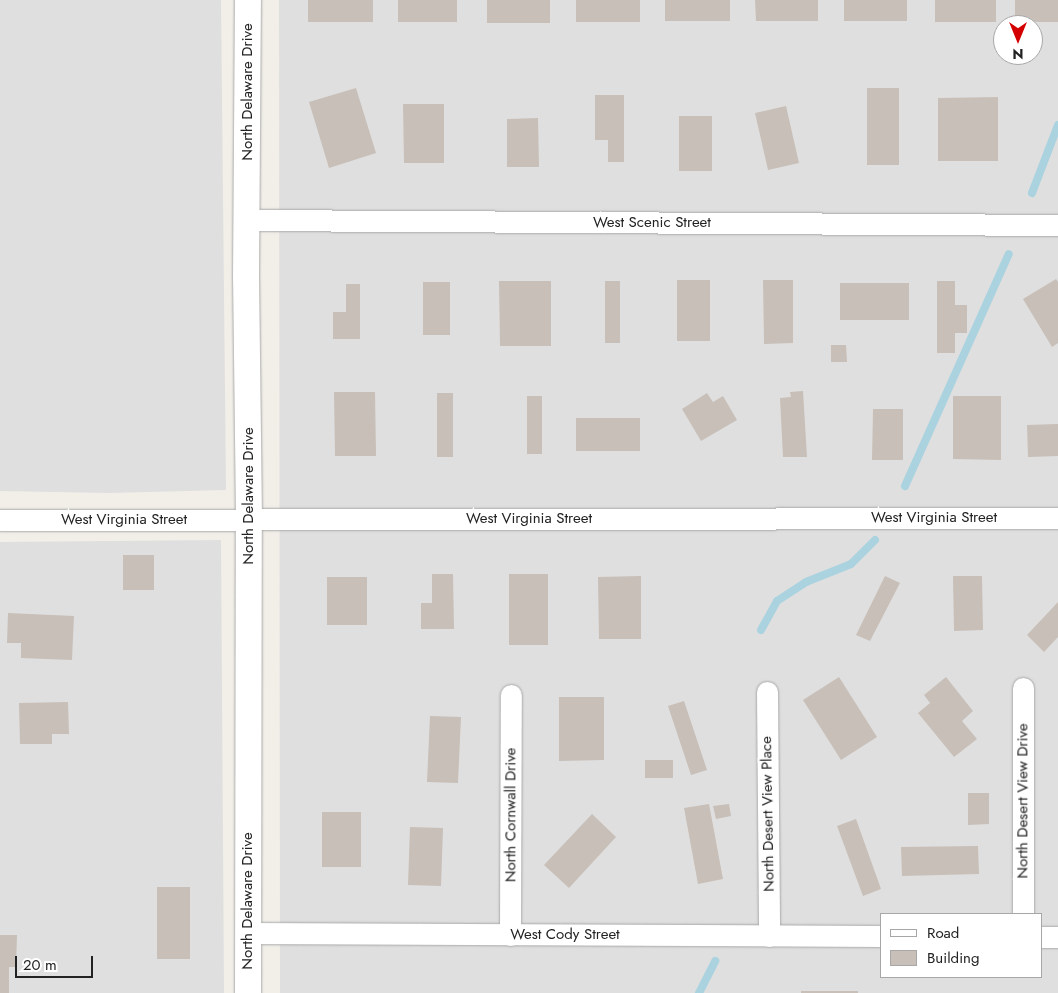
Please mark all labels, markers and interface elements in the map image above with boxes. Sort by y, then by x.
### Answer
north arrow [993,15,1043,65]
street label: North Delaware Drive [239,23,257,161]
text: N [1012,44,1024,64]
street label: West Scenic Street [593,214,711,232]
street label: North Delaware Drive [240,427,258,565]
street label: West Virginia Street [871,509,997,527]
street label: West Virginia Street [466,510,592,528]
street label: West Virginia Street [61,511,187,529]
street label: North Desert View Drive [1014,723,1032,879]
street label: North Desert View Place [758,736,778,892]
street label: North Cornwall Drive [502,748,520,882]
street label: North Delaware Drive [239,832,257,970]
legend [880,913,1043,978]
text: Road [927,922,959,944]
street label: West Cody Street [510,926,620,944]
scale bar [18,946,95,978]
text: Building [927,947,979,969]
text: 20 m [23,954,57,976]

